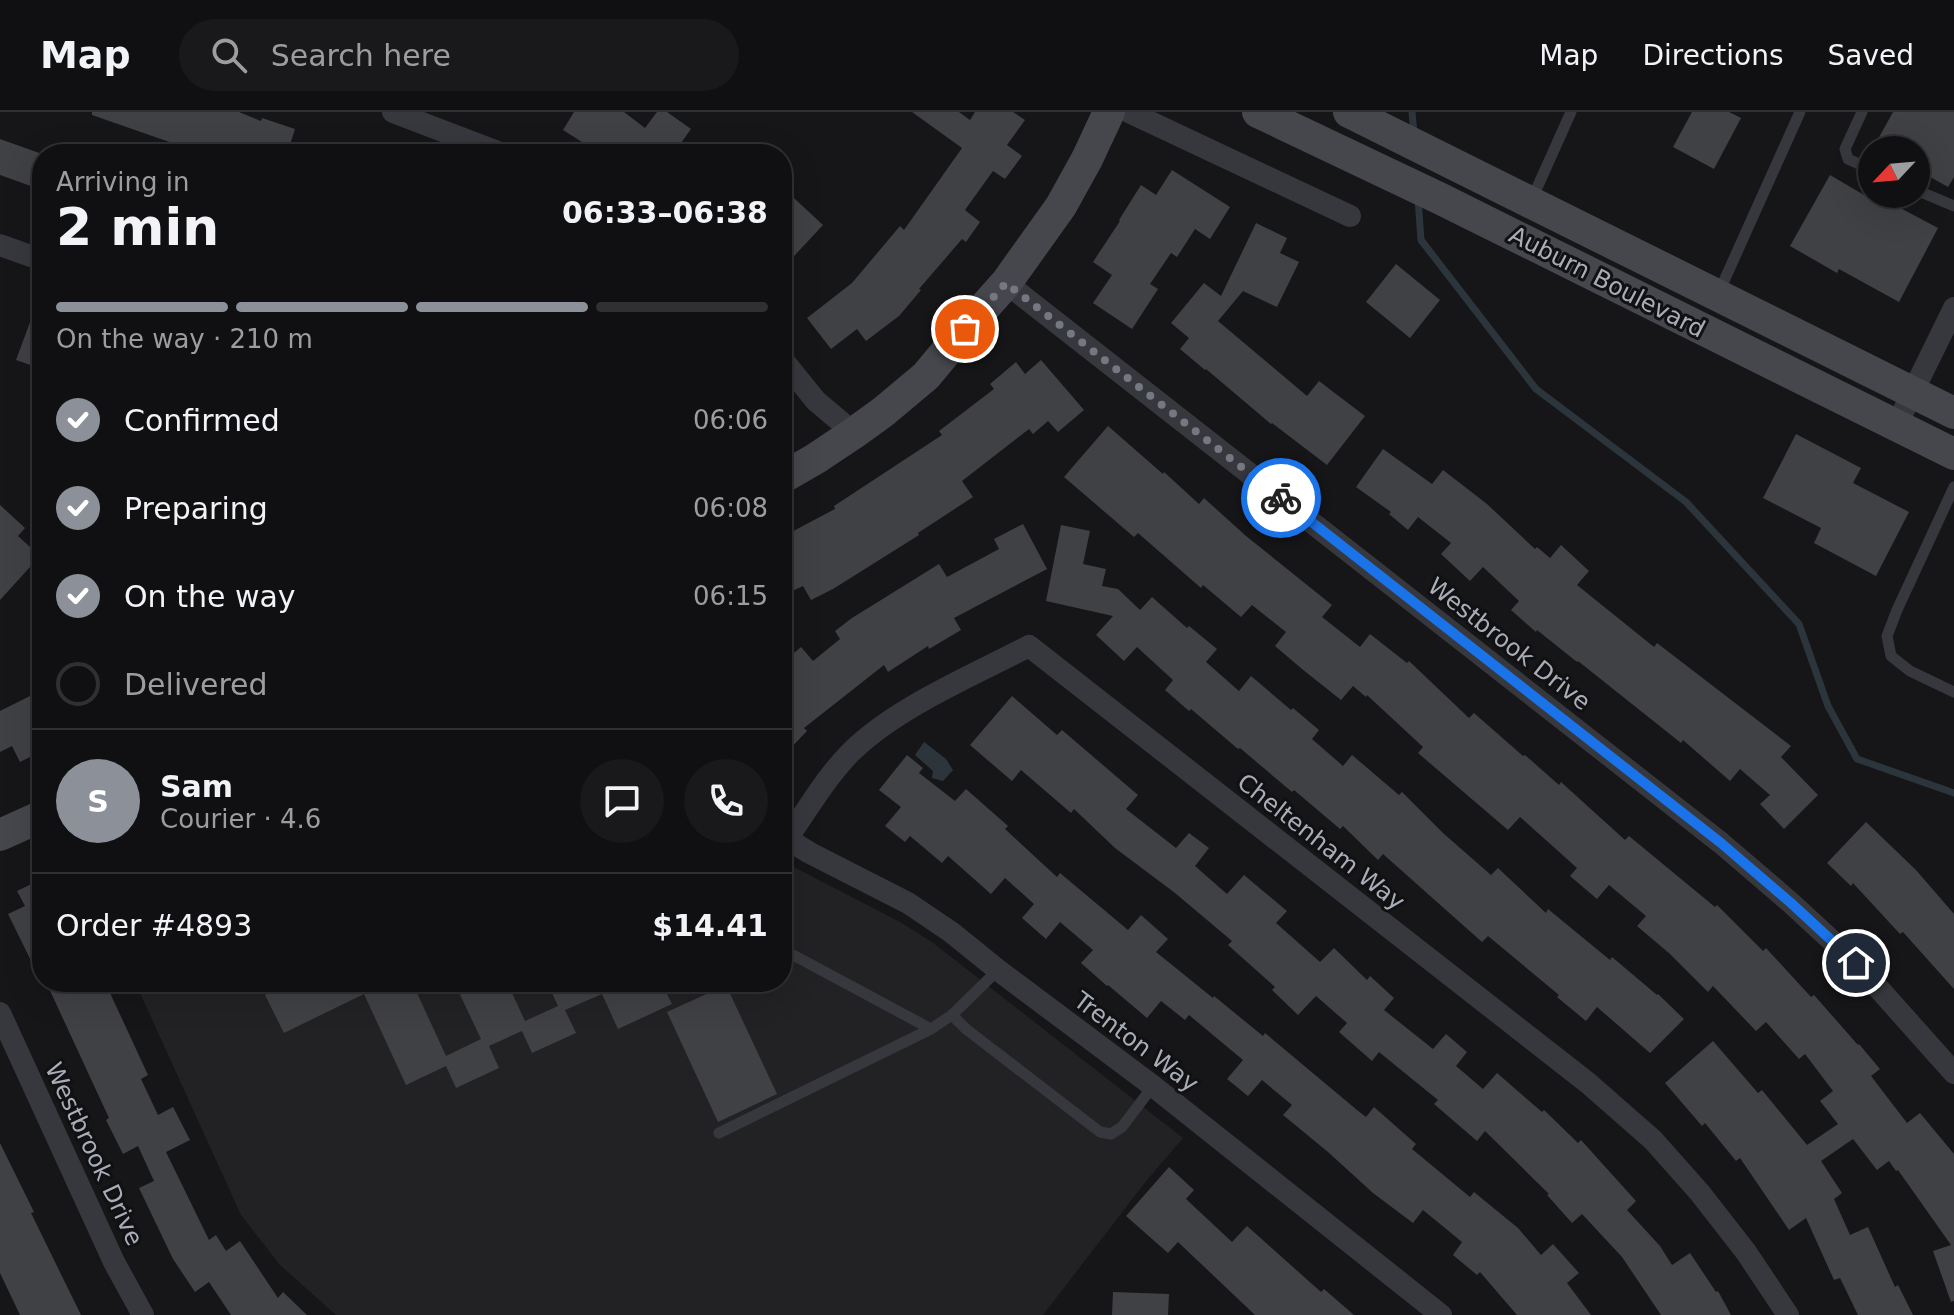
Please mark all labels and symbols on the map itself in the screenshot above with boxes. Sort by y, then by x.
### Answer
north arrow [1858,136,1930,208]
street label: Auburn Boulevard [1505,221,1709,343]
pin [931,295,999,363]
courier [1241,458,1321,538]
street label: Westbrook Drive [1422,572,1596,716]
street label: Cheltenham Way [1232,768,1410,916]
pin [1822,929,1890,997]
street label: Trenton Way [1067,986,1204,1098]
street label: Westbrook Drive [39,1058,149,1250]

